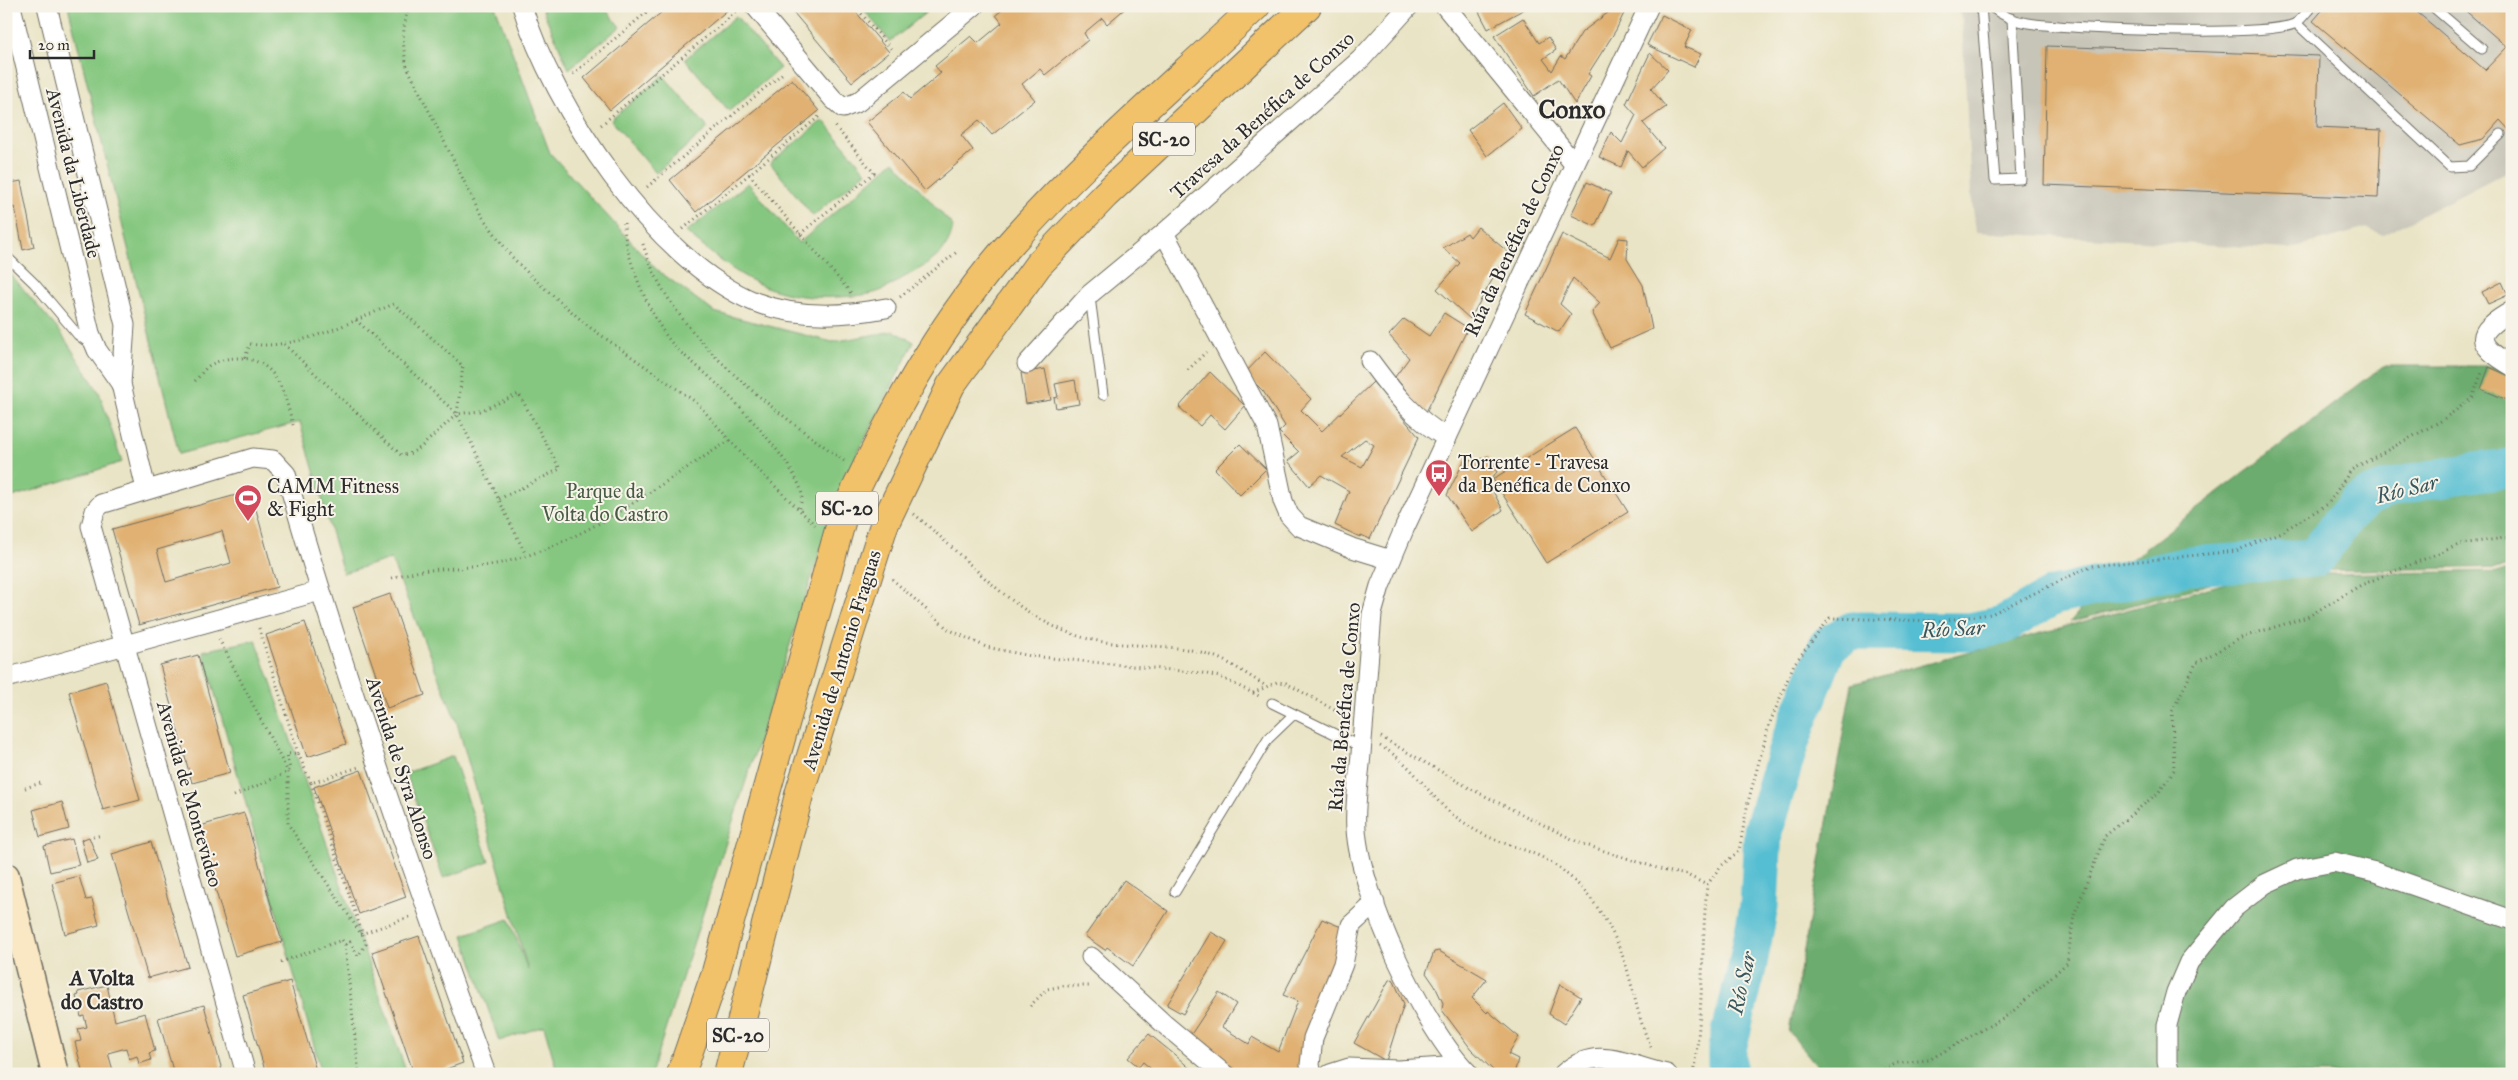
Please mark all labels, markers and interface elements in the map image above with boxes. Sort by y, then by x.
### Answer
street label: Travesa da Benéfica de Conxo [1165,26,1359,204]
scale bar [30,28,94,60]
text: 20 m [38,36,70,54]
street label: Avenida da Liberdade [41,84,107,261]
district label: Conxo [1538,94,1606,125]
road number: SC-20 [1133,122,1195,156]
street label: Rúa da Benéfica de Conxo [1459,140,1569,340]
place label: Torrente - Travesa da Benéfica de Conxo [1458,450,1631,497]
bus stop icon: Torrente - Travesa da Benéfica de Conxo [1424,458,1454,497]
water label: Río Sar [2372,468,2442,510]
place label: CAMM Fitness & Fight [267,474,399,522]
park label: Parque da Volta do Castro [541,479,668,526]
sports icon: CAMM Fitness & Fight [233,483,263,522]
road number: SC-20 [816,492,878,524]
street label: Avenida de Antonio Fraguas [796,547,887,774]
street label: Rúa da Benéfica de Conxo [1323,601,1365,813]
water label: Río Sar [1920,614,1986,644]
street label: Avenida de Syra Alonso [361,673,443,862]
street label: Avenida de Montevideo [152,697,228,890]
water label: Río Sar [1722,948,1762,1018]
district label: A Volta do Castro [61,965,144,1015]
road number: SC-20 [707,1018,769,1052]

